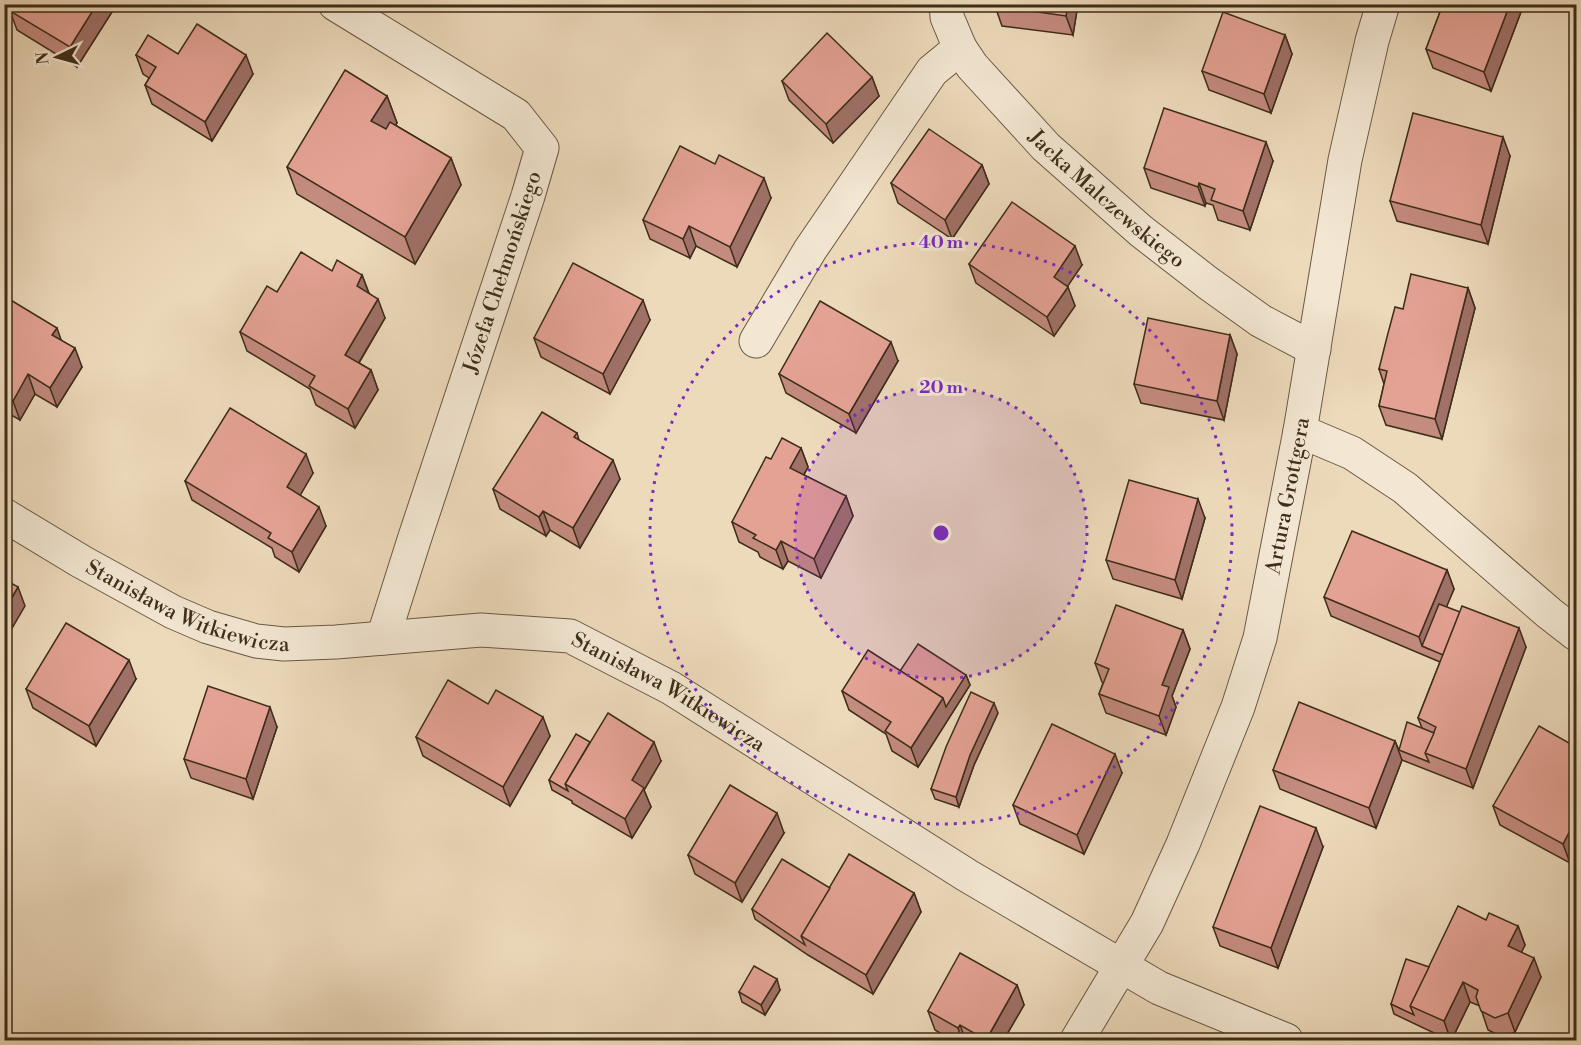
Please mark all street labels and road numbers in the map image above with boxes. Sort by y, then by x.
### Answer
street label: Jacka Malczewskiego [1022,124,1190,274]
street label: Józefa Chełmońskiego [458,168,548,378]
street label: Artura Grottgera [1260,415,1316,578]
street label: Stanisława Witkiewicza [81,555,290,658]
street label: Stanisława Witkiewicza [567,627,770,758]

